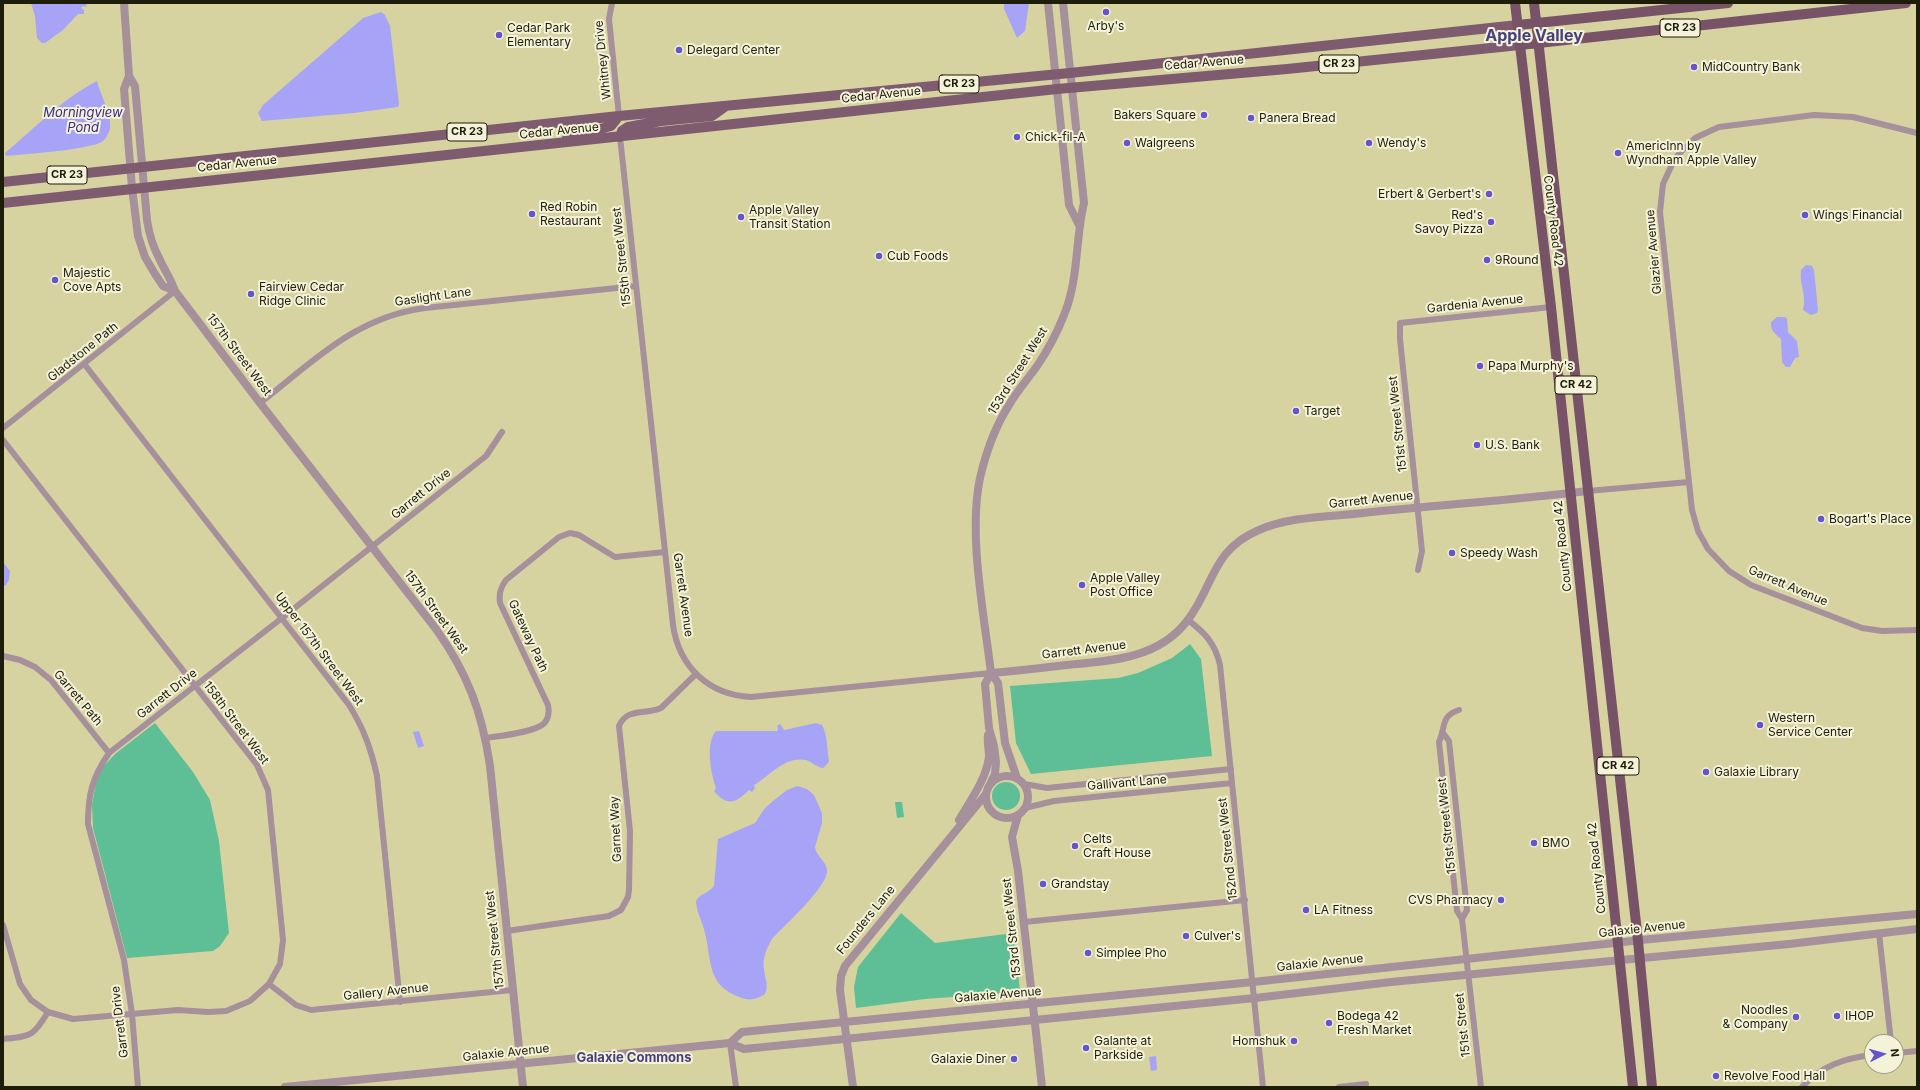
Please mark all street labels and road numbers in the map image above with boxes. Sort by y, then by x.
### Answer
road number: CR 23 [1660,19,1700,37]
street label: Whitney Drive [592,20,614,100]
street label: Cedar Avenue [1164,52,1244,74]
road number: CR 23 [1319,55,1359,73]
road number: CR 23 [939,75,979,93]
street label: Cedar Avenue [841,84,921,106]
street label: Cedar Avenue [519,120,599,142]
road number: CR 23 [447,123,487,141]
street label: Cedar Avenue [197,153,277,175]
road number: CR 23 [47,166,87,184]
street label: County Road 42 [1540,175,1566,267]
street label: 155th Street West [610,207,634,307]
street label: Glazier Avenue [1643,209,1665,295]
street label: Gaslight Lane [394,284,472,310]
street label: Gardenia Avenue [1426,292,1524,316]
street label: 157th Street West [203,311,275,399]
street label: Gladstone Path [45,319,121,385]
street label: 153rd Street West [985,325,1051,417]
street label: 151st Street West [1386,375,1410,473]
road number: CR 42 [1555,376,1597,394]
street label: Garrett Drive [388,466,454,522]
street label: Garrett Avenue [1328,488,1414,512]
street label: County Road 42 [1551,500,1575,592]
street label: Garrett Avenue [670,552,696,638]
street label: Garrett Avenue [1746,563,1830,609]
street label: 157th Street West [401,568,471,656]
street label: Upper 157th Street West [272,590,366,708]
street label: Gateway Path [505,598,551,674]
street label: Garrett Avenue [1041,638,1127,662]
street label: Garrett Drive [134,666,200,722]
street label: Garrett Path [51,667,105,729]
street label: 158th Street West [200,679,272,767]
road number: CR 42 [1597,757,1639,775]
street label: Gallivant Lane [1087,772,1167,794]
street label: 151st Street West [1435,777,1459,875]
street label: Garnet Way [607,796,625,862]
street label: 152nd Street West [1215,797,1241,901]
street label: County Road 42 [1585,822,1609,914]
street label: 153rd Street West [1000,877,1024,979]
street label: Founders Lane [834,883,898,957]
street label: 157th Street West [483,890,507,990]
street label: Galaxie Avenue [1598,917,1686,941]
street label: Galaxie Avenue [1276,951,1364,975]
street label: Gallery Avenue [343,980,429,1004]
street label: Galaxie Avenue [954,984,1042,1006]
street label: Garrett Drive [108,985,132,1059]
street label: 151st Street [1452,992,1474,1058]
street label: Galaxie Avenue [462,1041,550,1065]

